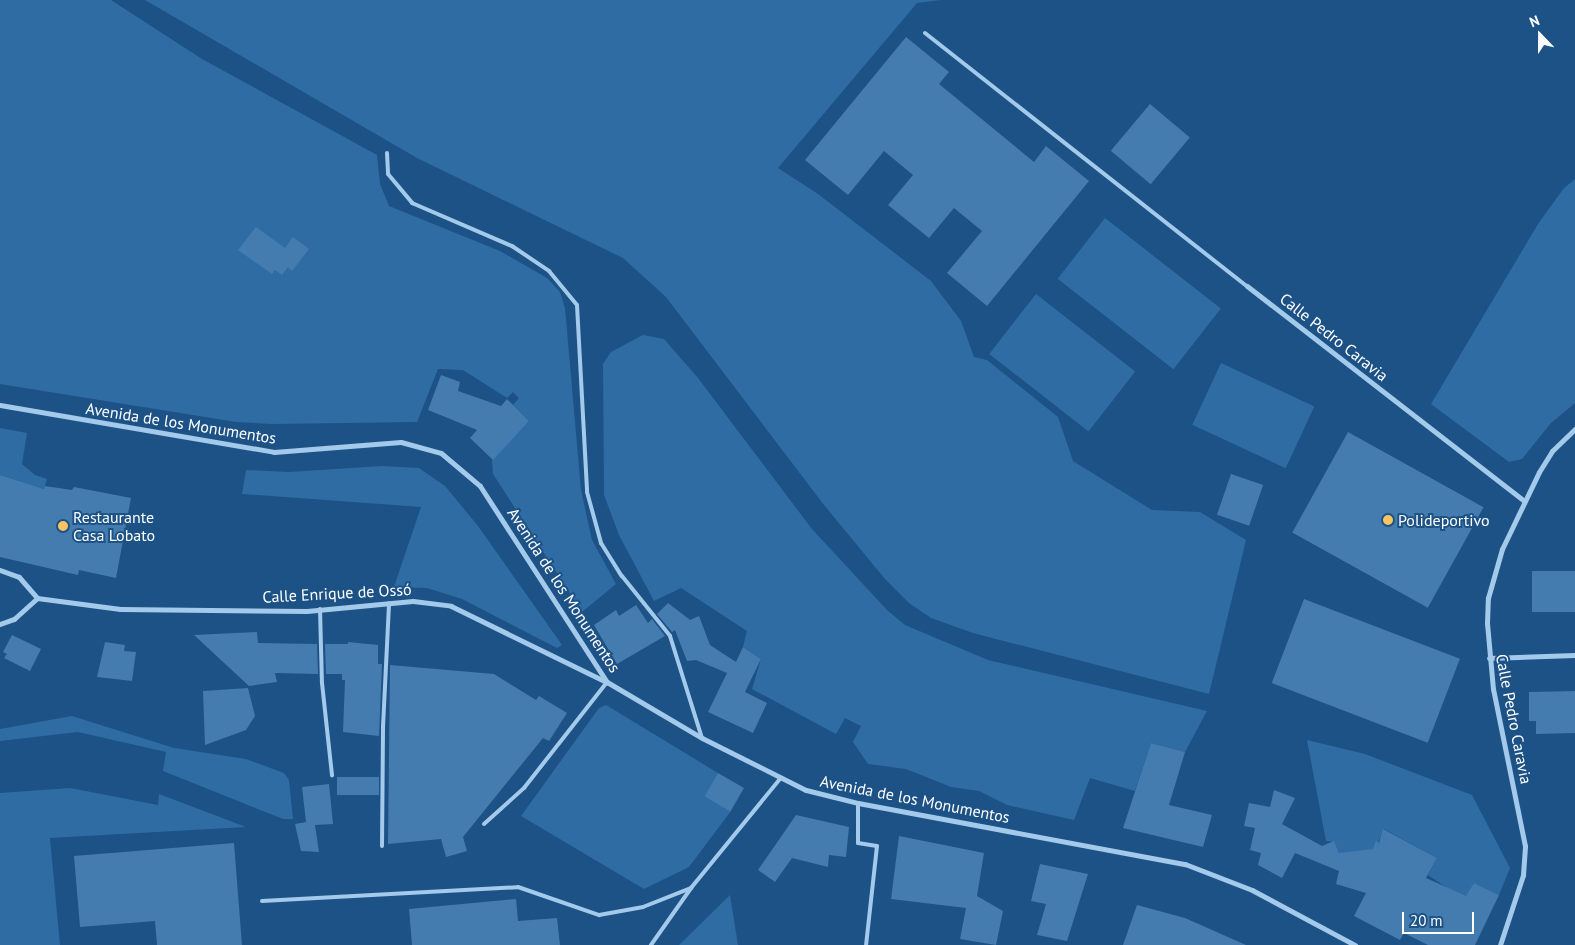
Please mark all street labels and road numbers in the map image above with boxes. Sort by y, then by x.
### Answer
street label: Calle Pedro Caravia [1276,289,1392,385]
street label: Avenida de los Monumentos [84,398,278,448]
street label: Avenida de los Monumentos [503,504,625,676]
street label: Calle Enrique de Ossó [262,580,412,606]
street label: Calle Pedro Caravia [1492,652,1536,786]
street label: Avenida de los Monumentos [819,771,1011,827]

